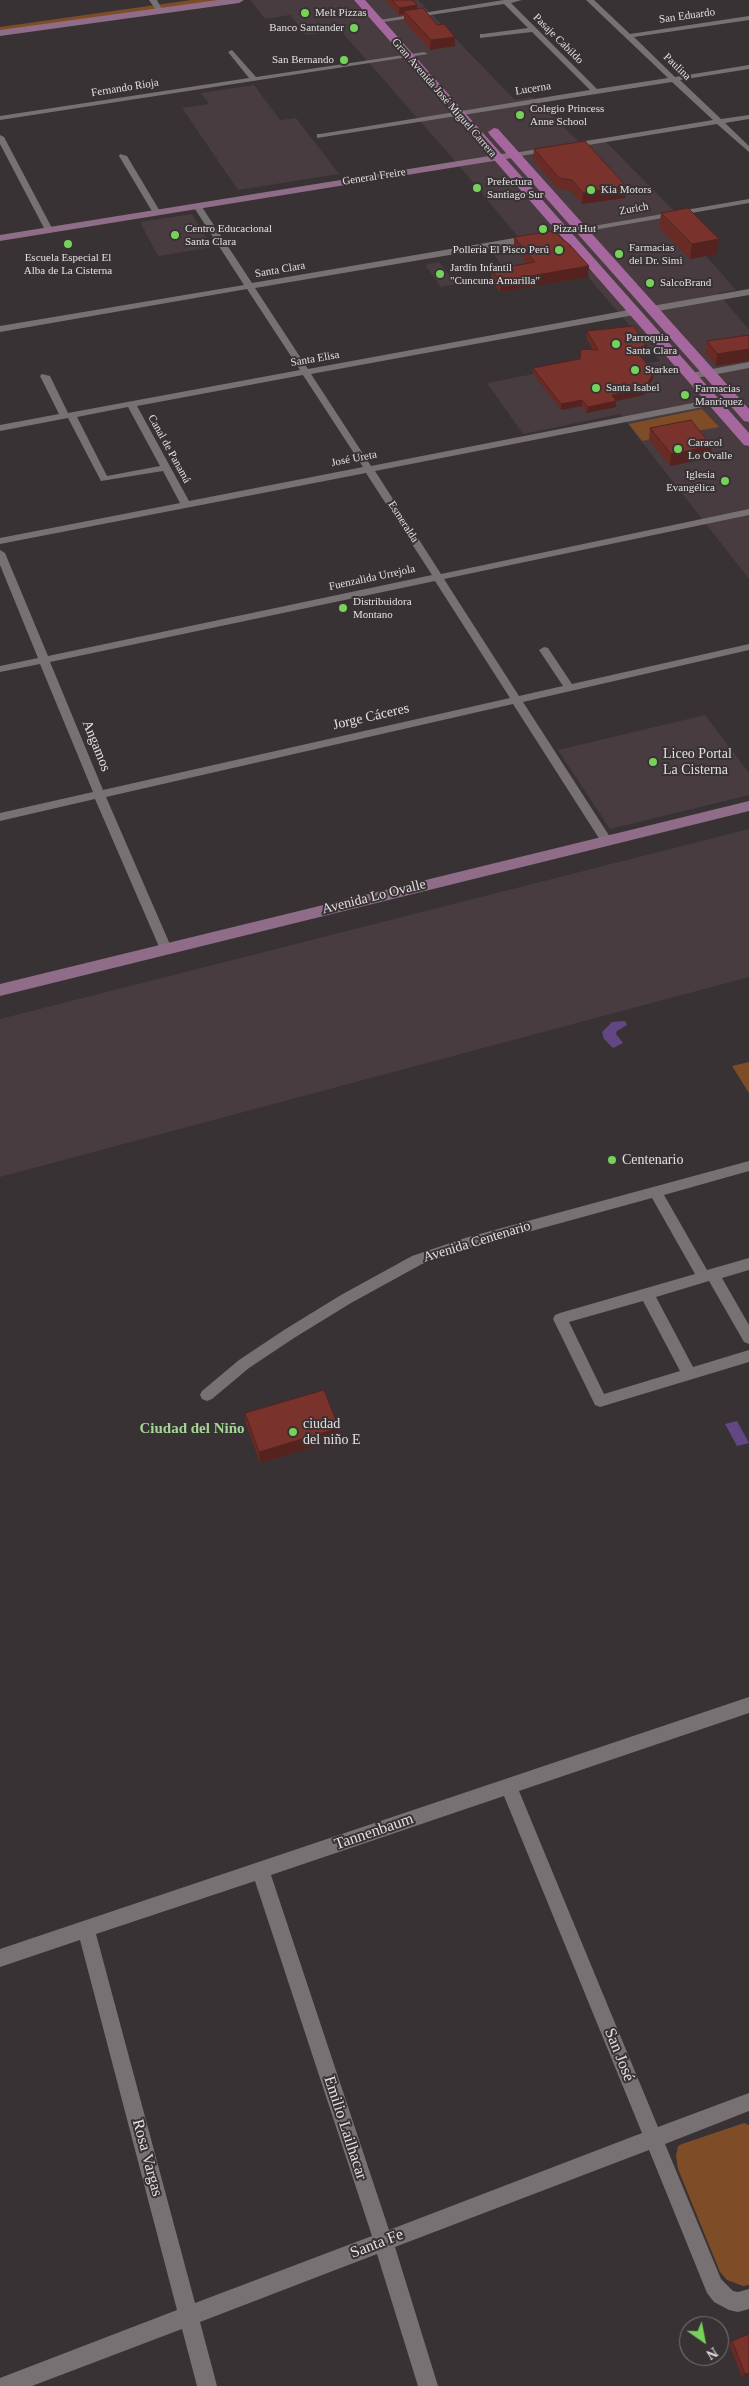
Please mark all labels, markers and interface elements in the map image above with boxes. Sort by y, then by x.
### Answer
place label: Melt Pizzas [315,6,367,20]
street label: San Eduardo [658,6,716,26]
marker: Melt Pizzas [299,7,311,19]
street label: Pasaje Cabildo [530,11,586,67]
place label: Banco Santander [269,21,344,35]
marker: Banco Santander [348,22,360,34]
street label: Gran Avenida José Miguel Carrera [389,36,499,160]
street label: Paulina [661,51,693,83]
place label: San Bernando [272,53,334,67]
marker: San Bernando [338,54,350,66]
street label: Fernando Rioja [90,76,160,100]
street label: Lucerna [514,80,552,98]
place label: Colegio Princess Anne School [530,102,604,128]
marker: Colegio Princess Anne School [514,109,526,121]
street label: General Freire [341,165,407,189]
place label: Prefectura Santiago Sur [487,175,544,201]
marker: Prefectura Santiago Sur [471,182,483,194]
place label: Kia Motors [601,183,651,197]
marker: Kia Motors [585,184,597,196]
street label: Zurich [618,200,650,218]
place label: Centro Educacional Santa Clara [185,222,272,248]
place label: Pizza Hut [553,222,596,236]
marker: Pizza Hut [537,223,549,235]
marker: Centro Educacional Santa Clara [169,229,181,241]
marker: Escuela Especial El Alba de La Cisterna [62,238,74,250]
place label: Farmacias del Dr. Simi [629,241,682,267]
place label: Polleria El Pisco Perú [453,243,549,257]
marker: Polleria El Pisco Perú [553,244,565,256]
marker: Farmacias del Dr. Simi [613,248,625,260]
place label: Escuela Especial El Alba de La Cisterna [24,251,112,277]
street label: Santa Clara [254,259,306,281]
place label: Jardín Infantil "Cuncuna Amarilla" [450,261,540,287]
marker: Jardín Infantil "Cuncuna Amarilla" [434,268,446,280]
place label: SalcoBrand [660,276,711,290]
marker: SalcoBrand [644,277,656,289]
place label: Parroquia Santa Clara [626,331,677,357]
marker: Parroquia Santa Clara [610,338,622,350]
street label: Santa Elisa [290,348,340,370]
place label: Starken [645,363,679,377]
marker: Starken [629,364,641,376]
place label: Santa Isabel [606,381,659,395]
marker: Santa Isabel [590,382,602,394]
place label: Farmacias Manríquez [695,382,743,408]
marker: Farmacias Manríquez [679,389,691,401]
street label: Canal de Panamá [145,412,193,486]
place label: Caracol Lo Ovalle [688,436,732,462]
marker: Caracol Lo Ovalle [672,443,684,455]
street label: José Ureta [330,448,378,470]
place label: Iglesia Evangélica [666,468,715,494]
marker: Iglesia Evangélica [719,475,731,487]
street label: Esmeralda [385,499,421,545]
street label: Fuenzalida Urrejola [328,562,416,594]
place label: Distribuidora Montano [353,595,412,621]
marker: Distribuidora Montano [337,602,349,614]
street label: Jorge Cáceres [331,700,411,734]
street label: Angamos [78,718,114,774]
place label: Liceo Portal La Cisterna [663,746,732,779]
marker: Liceo Portal La Cisterna [647,756,659,768]
street label: Avenida Lo Ovalle [320,876,428,918]
place label: Centenario [622,1152,683,1168]
marker: Centenario [606,1154,618,1166]
street label: Avenida Centenario [421,1218,533,1266]
place label: ciudad del niño E [303,1416,361,1448]
district label: Ciudad del Niño [139,1420,245,1438]
marker: ciudad del niño E [287,1426,299,1438]
street label: Tannenbaum [332,1810,416,1854]
street label: San José [600,2026,638,2084]
street label: Emilio Lailhacar [319,2074,371,2182]
street label: Rosa Vargas [127,2117,167,2199]
street label: Santa Fe [348,2225,406,2263]
north arrow [679,2316,729,2366]
text: N [704,2344,720,2362]

